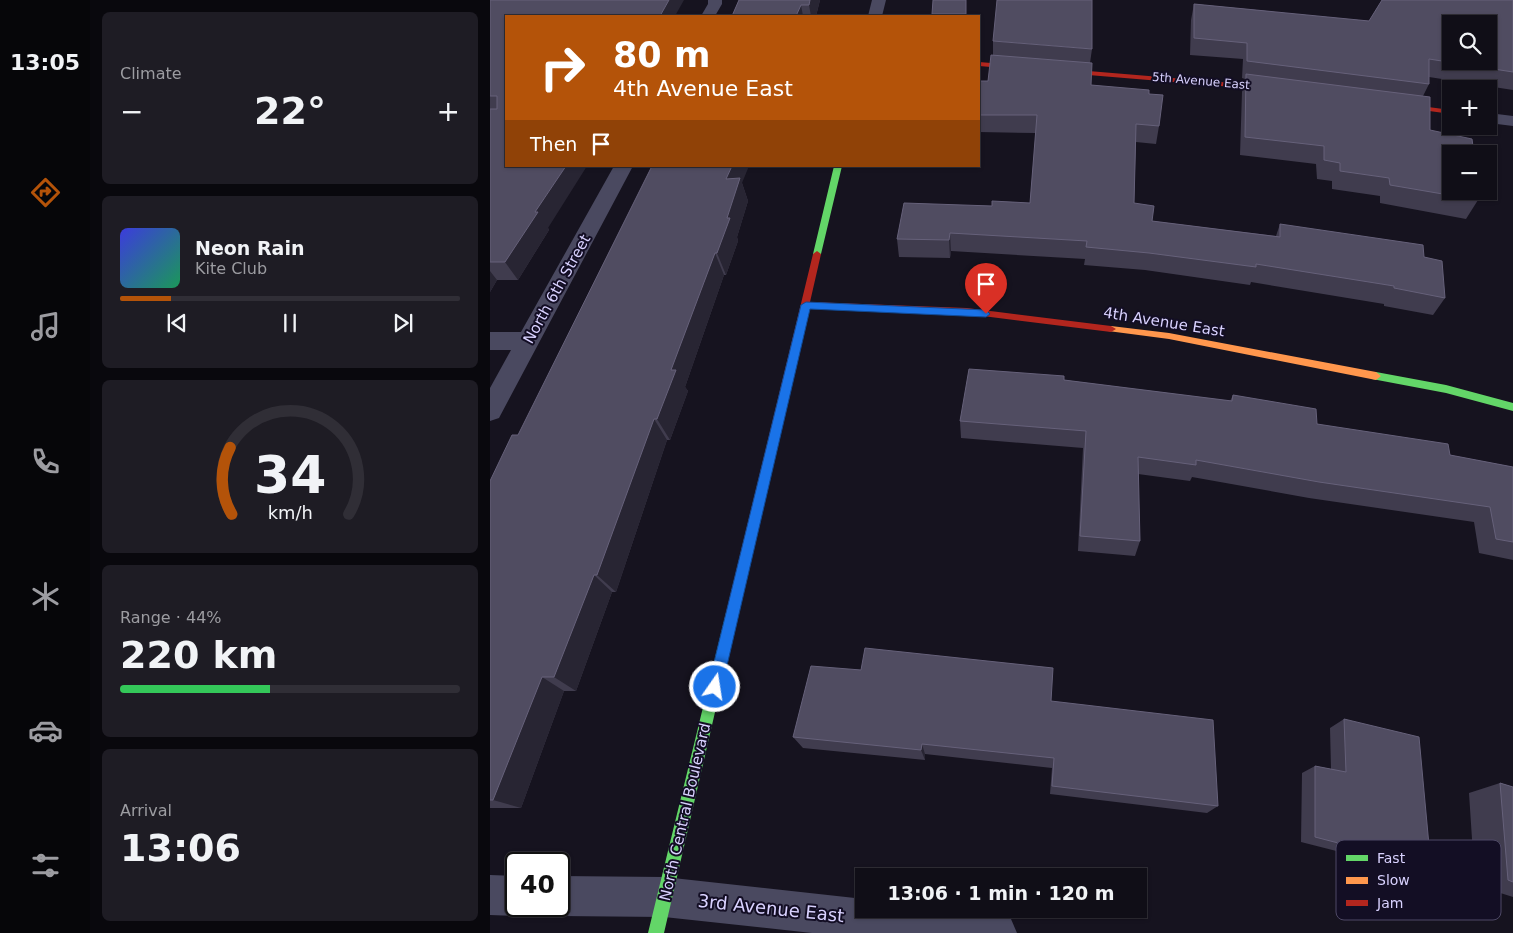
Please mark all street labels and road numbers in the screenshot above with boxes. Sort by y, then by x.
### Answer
street label: 5th Avenue East [1152,70,1251,92]
street label: North 6th Street [520,231,595,347]
street label: 4th Avenue East [1102,304,1226,340]
street label: North Central Boulevard [656,721,714,903]
street label: 3rd Avenue East [697,890,845,926]

